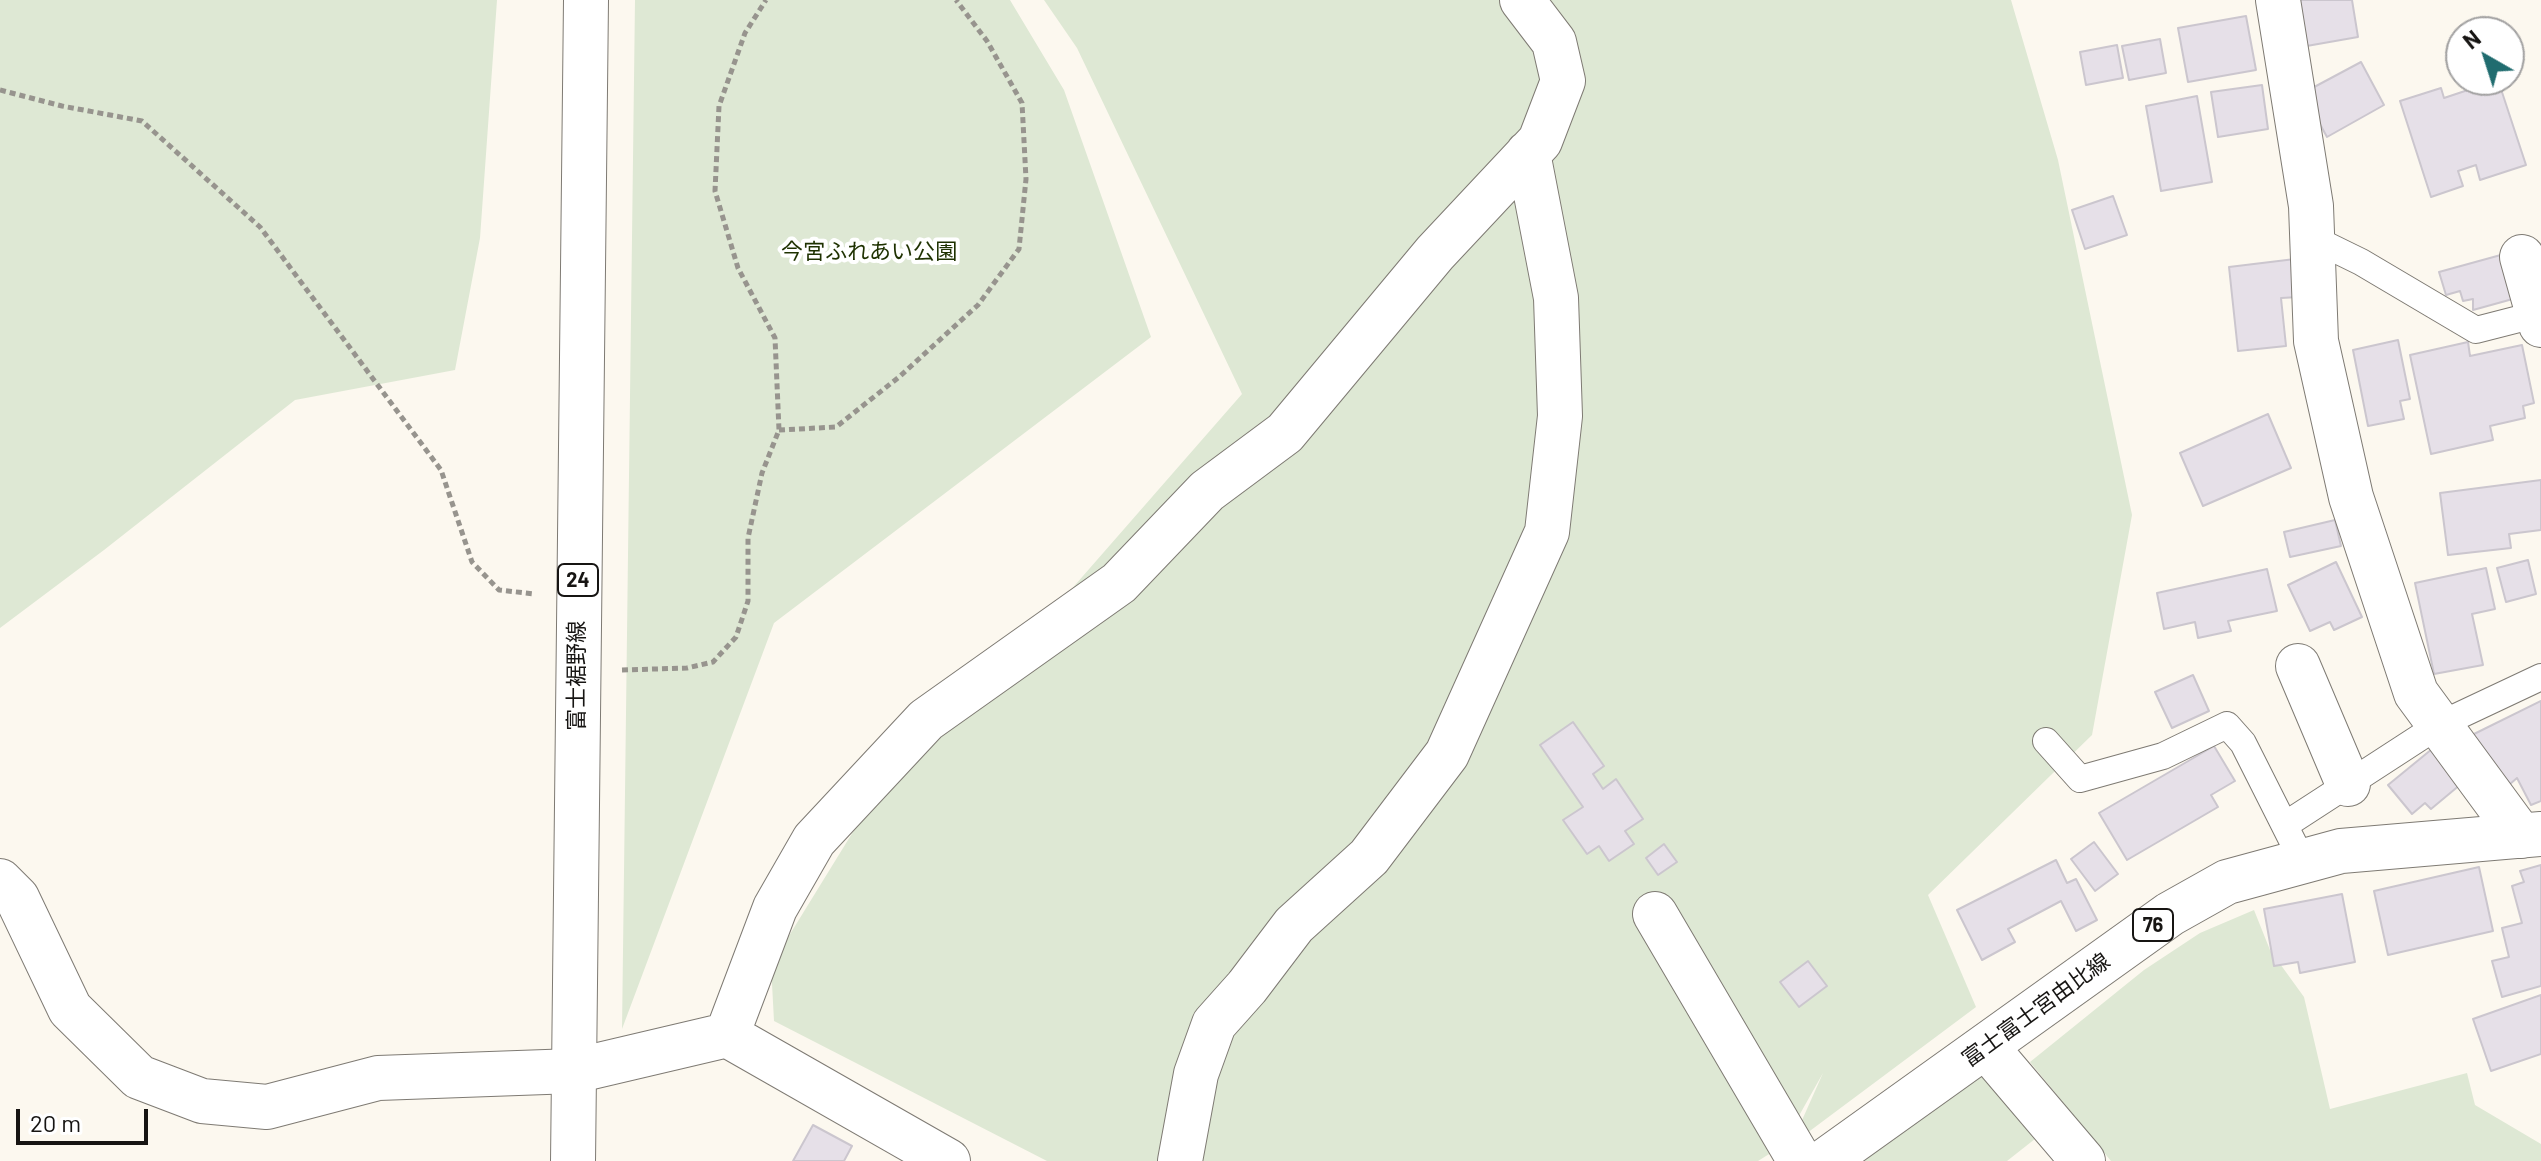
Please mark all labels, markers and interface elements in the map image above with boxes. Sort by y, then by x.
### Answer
north arrow [2445,16,2525,96]
text: N [2457,24,2485,54]
park label: 今宮ふれあい公園 [781,239,957,265]
road number: 24 [558,564,598,596]
street label: 富士裾野線 [564,621,590,731]
road number: 76 [2133,909,2173,941]
street label: 富士富士宮由比線 [1957,948,2115,1072]
scale bar [20,1093,152,1143]
text: 20 m [30,1108,81,1137]

